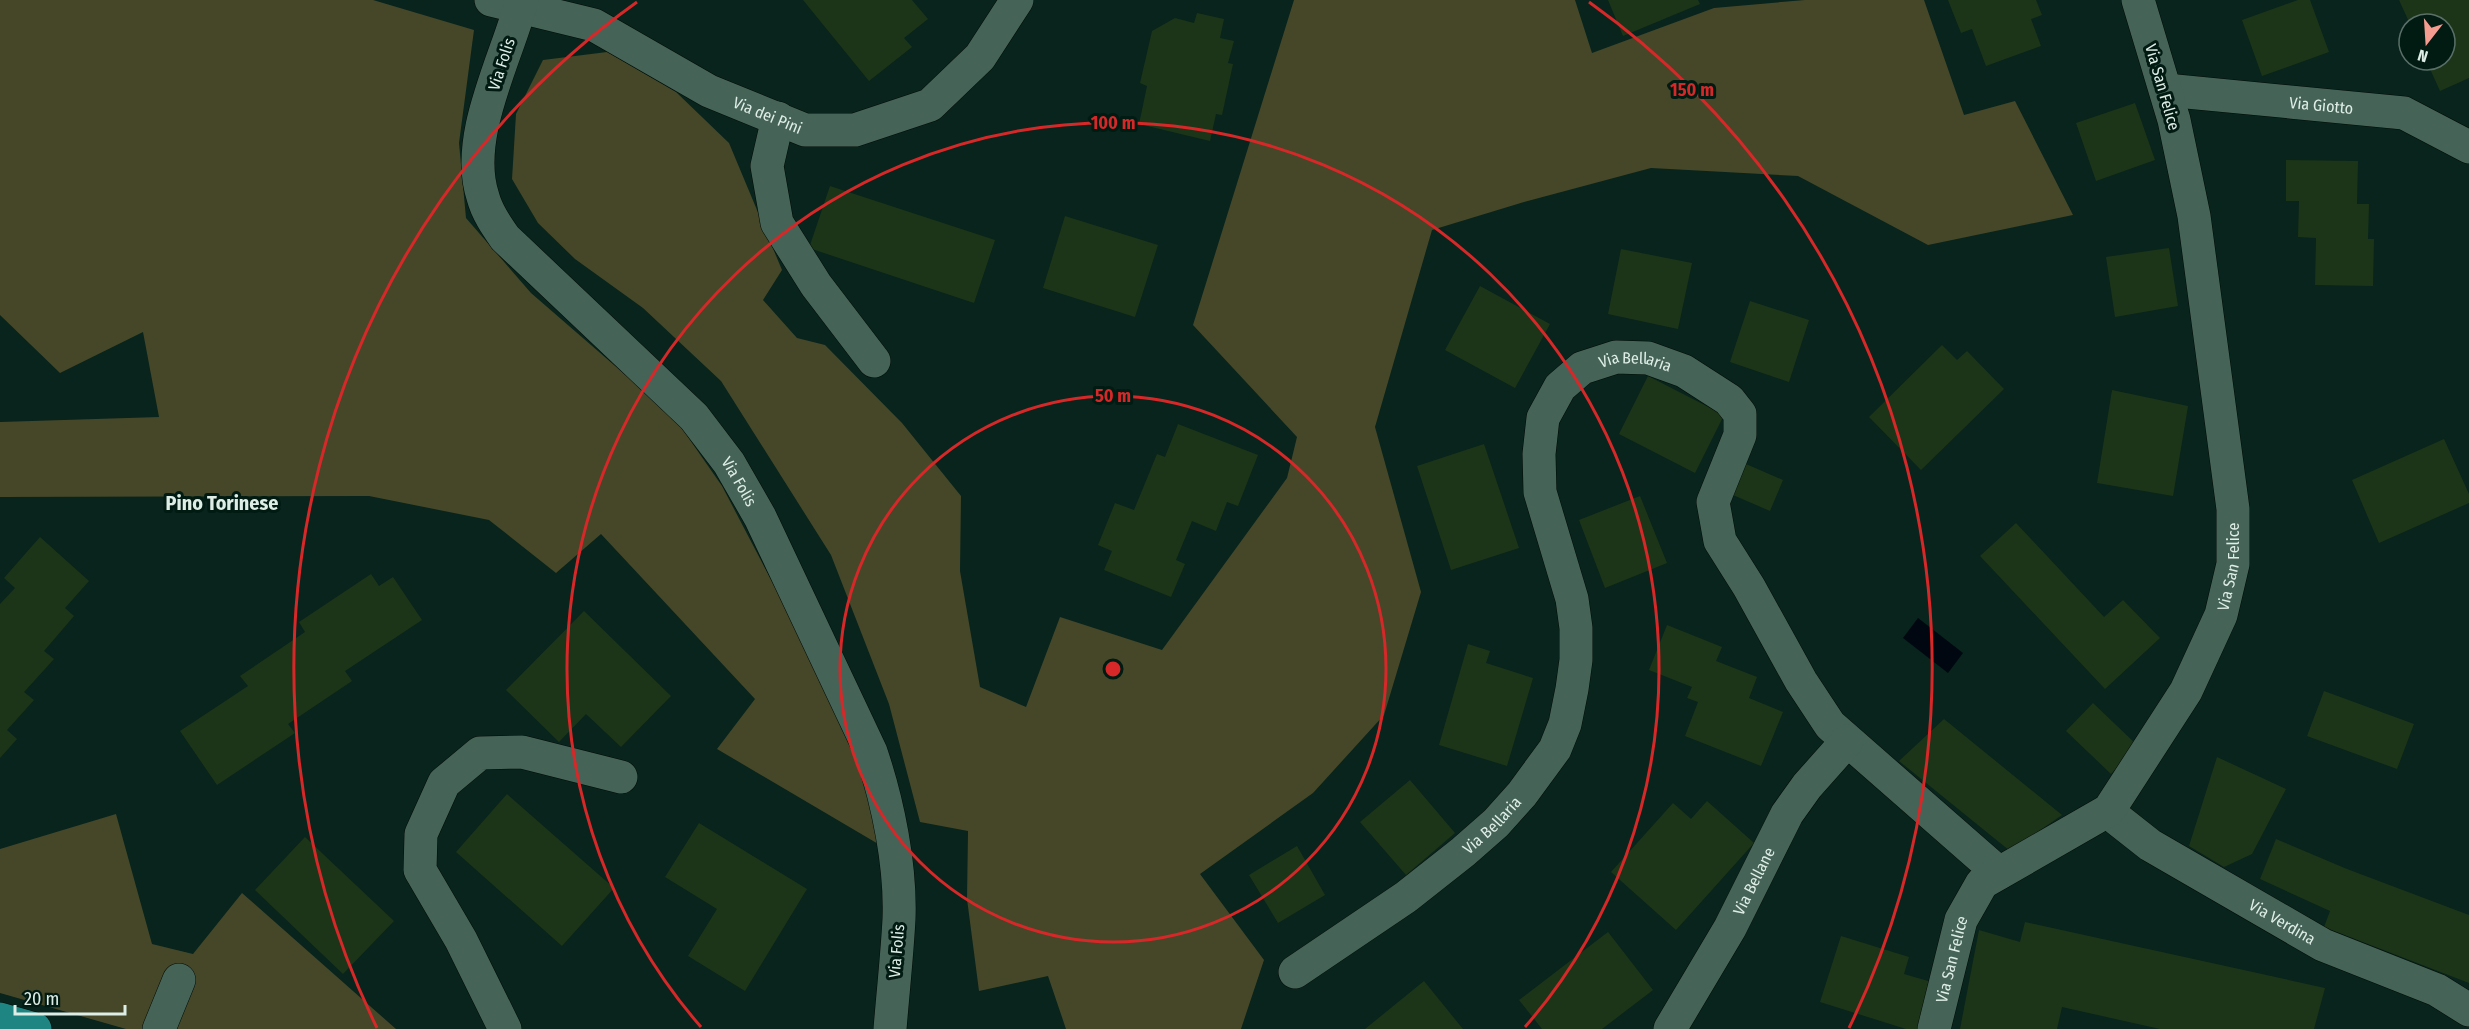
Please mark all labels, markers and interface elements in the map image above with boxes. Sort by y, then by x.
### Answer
north arrow [2397,12,2457,72]
street label: Via Folis [484,36,519,93]
street label: Via San Felice [2141,42,2184,133]
text: N [2415,45,2430,66]
text: 150 m [1670,79,1714,101]
street label: Via dei Pini [730,93,805,138]
street label: Via Giotto [2288,93,2354,118]
text: 100 m [1091,112,1135,134]
street label: Via Bellaria [1596,348,1674,376]
text: 50 m [1095,385,1131,407]
street label: Via Folis [718,453,761,510]
district label: Pino Torinese [166,491,278,515]
street label: Via San Felice [2213,523,2243,613]
centre of rings [1103,659,1123,679]
street label: Via Bellaria [1459,793,1525,858]
street label: Via Bellane [1729,844,1779,918]
street label: Via Verdina [2246,895,2319,949]
street label: Via San Felice [1932,912,1972,1005]
street label: Via Folis [885,923,908,979]
scale bar [15,978,124,1016]
text: 20 m [24,988,59,1010]

